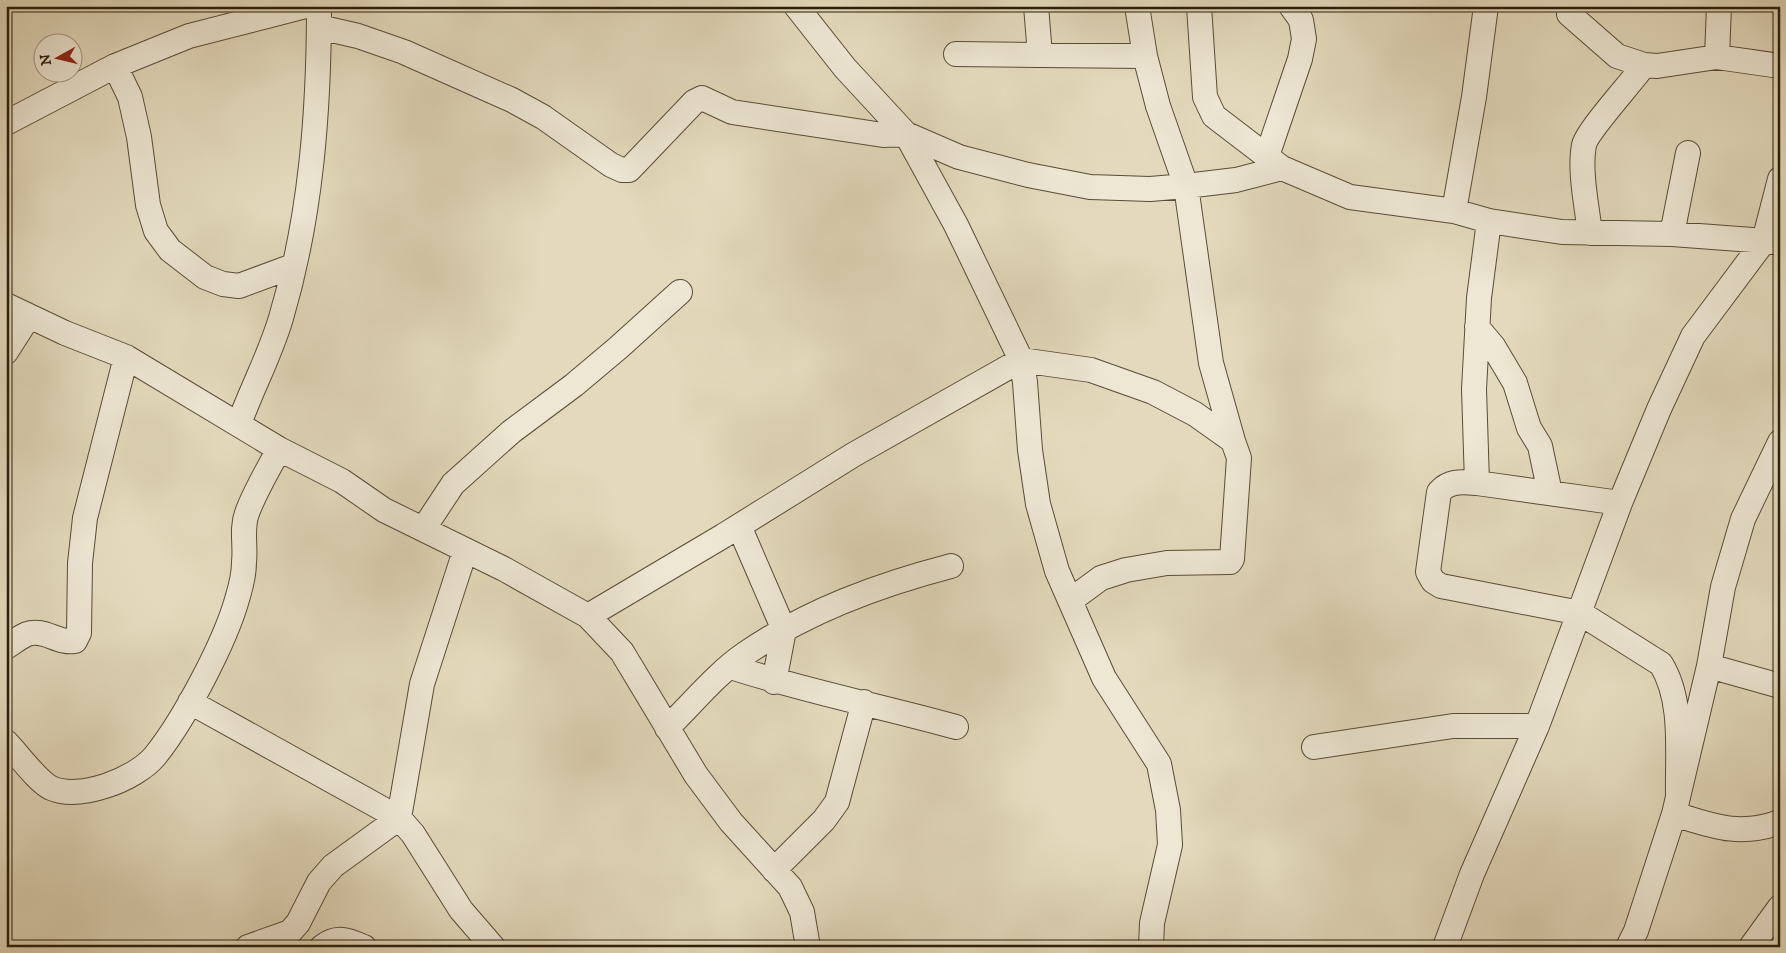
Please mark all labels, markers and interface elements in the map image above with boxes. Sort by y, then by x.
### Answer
north arrow [32,32,82,82]
text: N [36,52,56,67]

